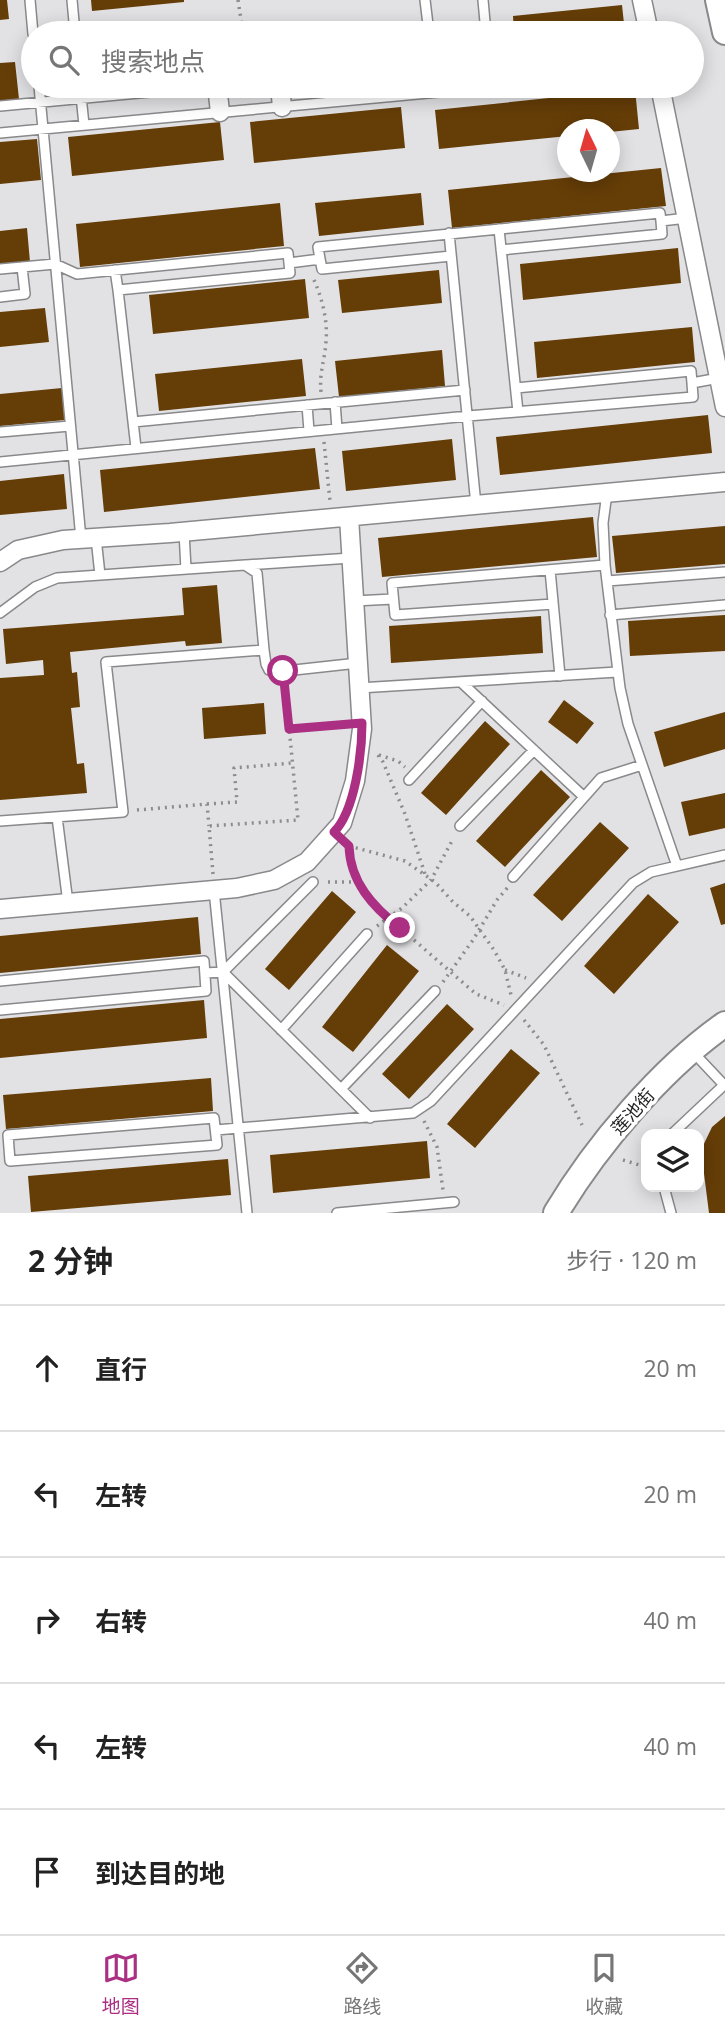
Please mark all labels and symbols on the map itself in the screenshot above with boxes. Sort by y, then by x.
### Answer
north arrow [557,119,620,182]
route start [267,655,298,686]
route end [384,912,415,943]
street label: 莲池街 [605,1083,659,1139]

